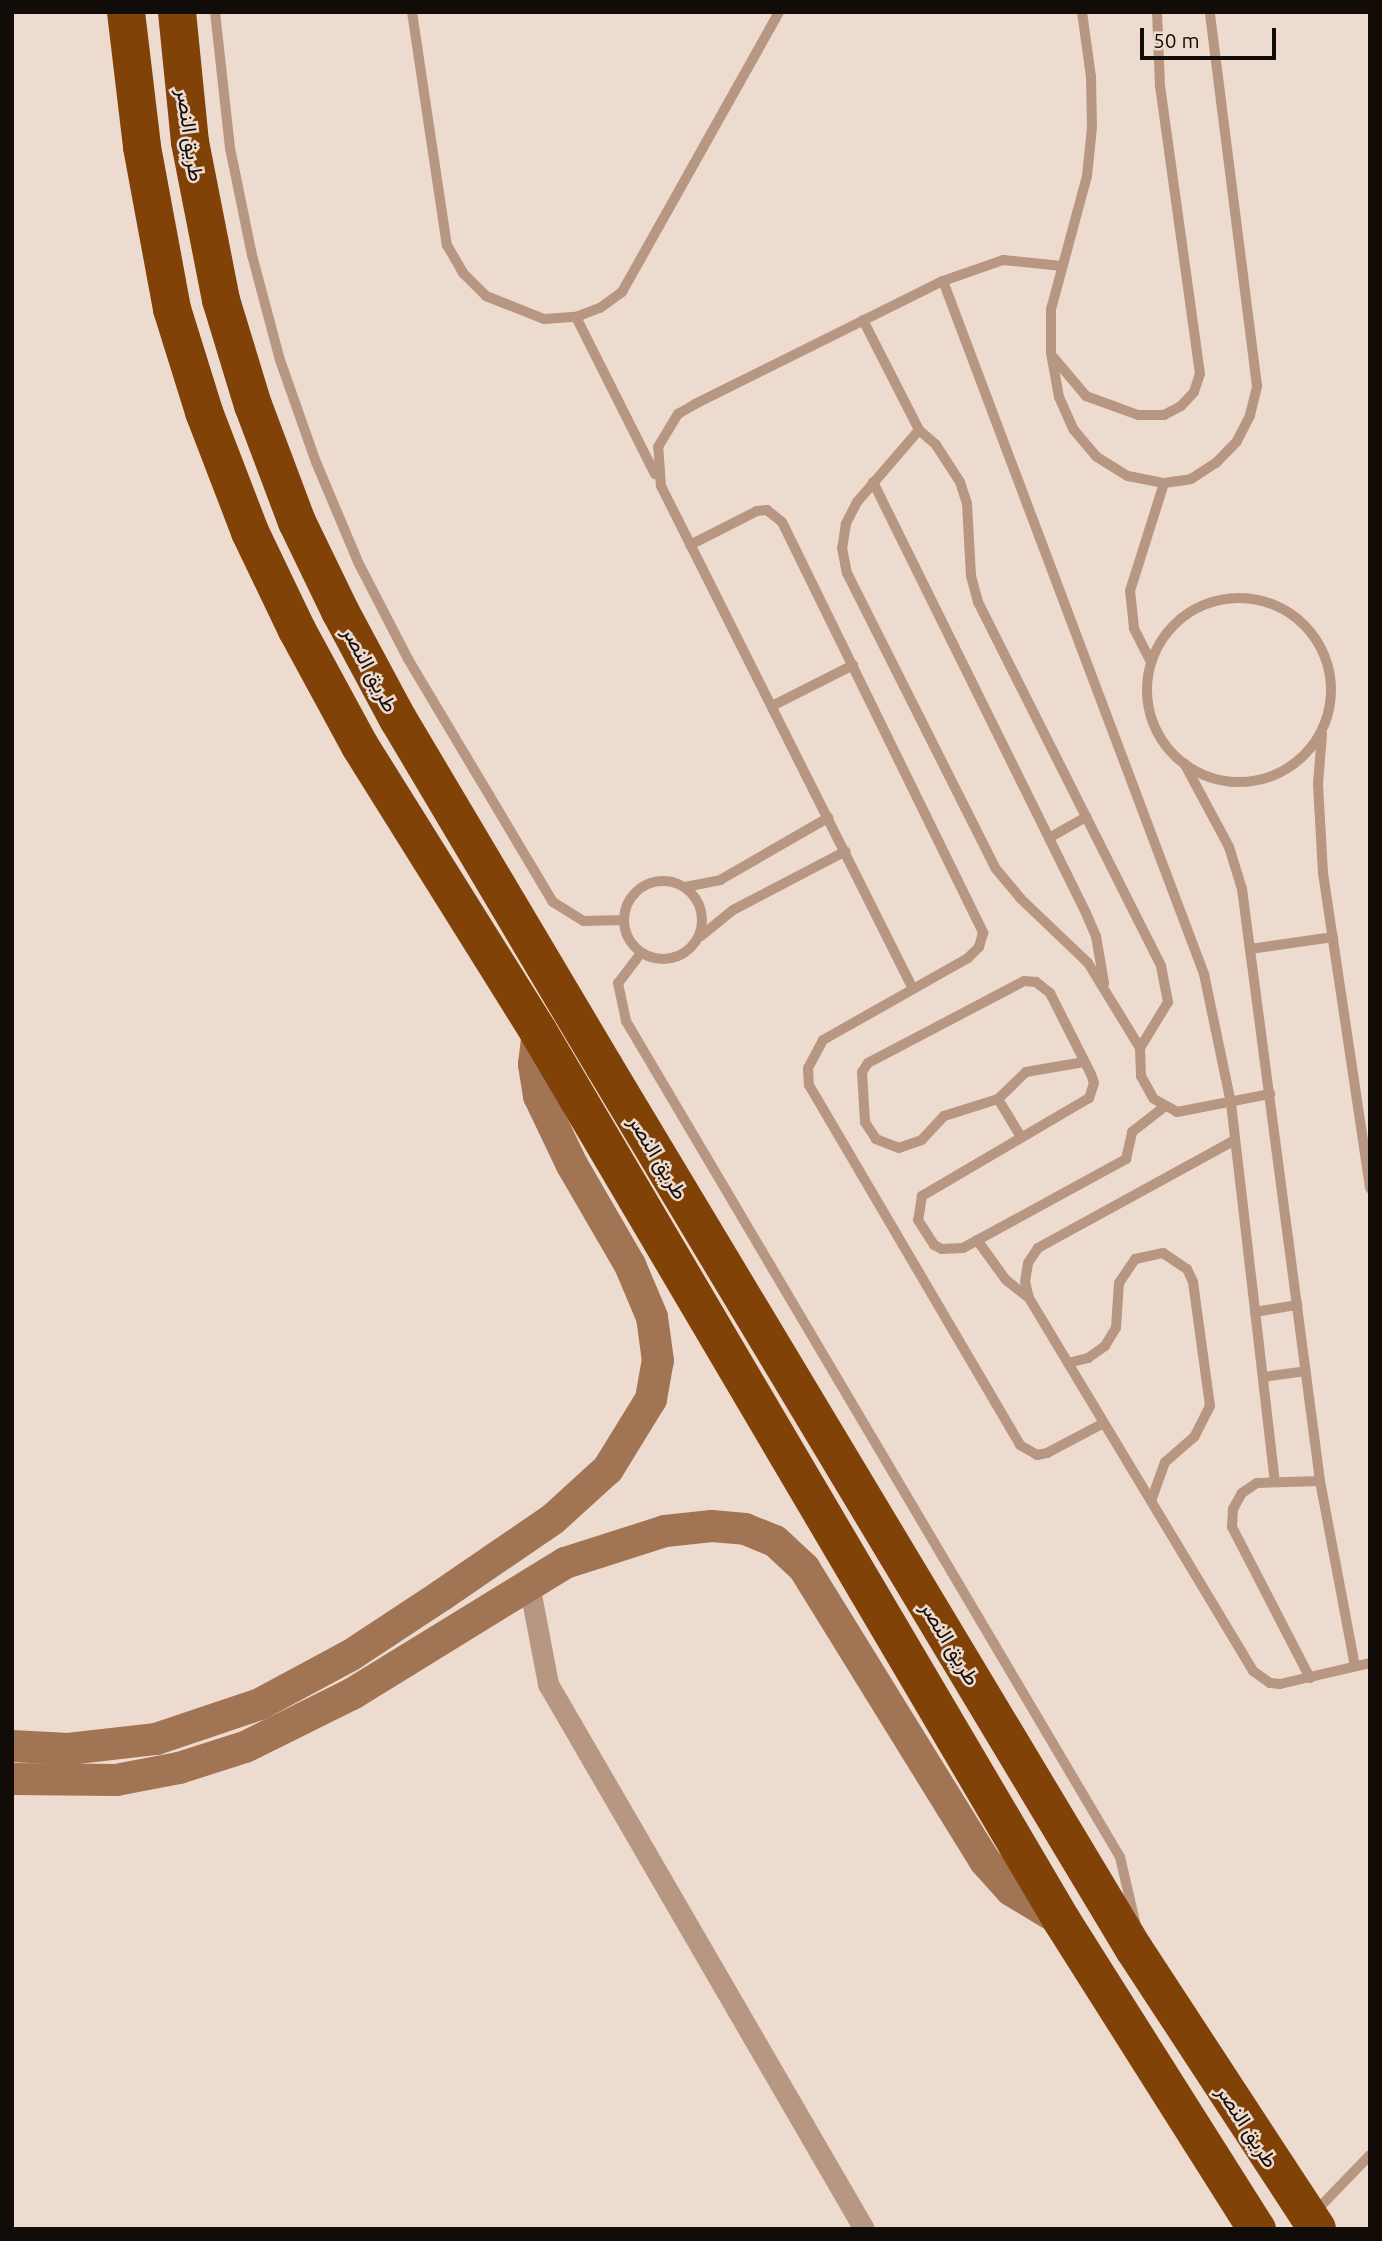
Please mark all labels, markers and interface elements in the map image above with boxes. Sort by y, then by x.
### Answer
scale bar [1144,14,1280,58]
text: 50 m [1153,28,1200,52]
street label: طريق النصر [172,87,210,183]
street label: طريق النصر [338,622,404,716]
street label: طريق النصر [624,1110,694,1204]
street label: طريق النصر [916,1596,986,1690]
street label: طريق النصر [1212,2080,1284,2172]

